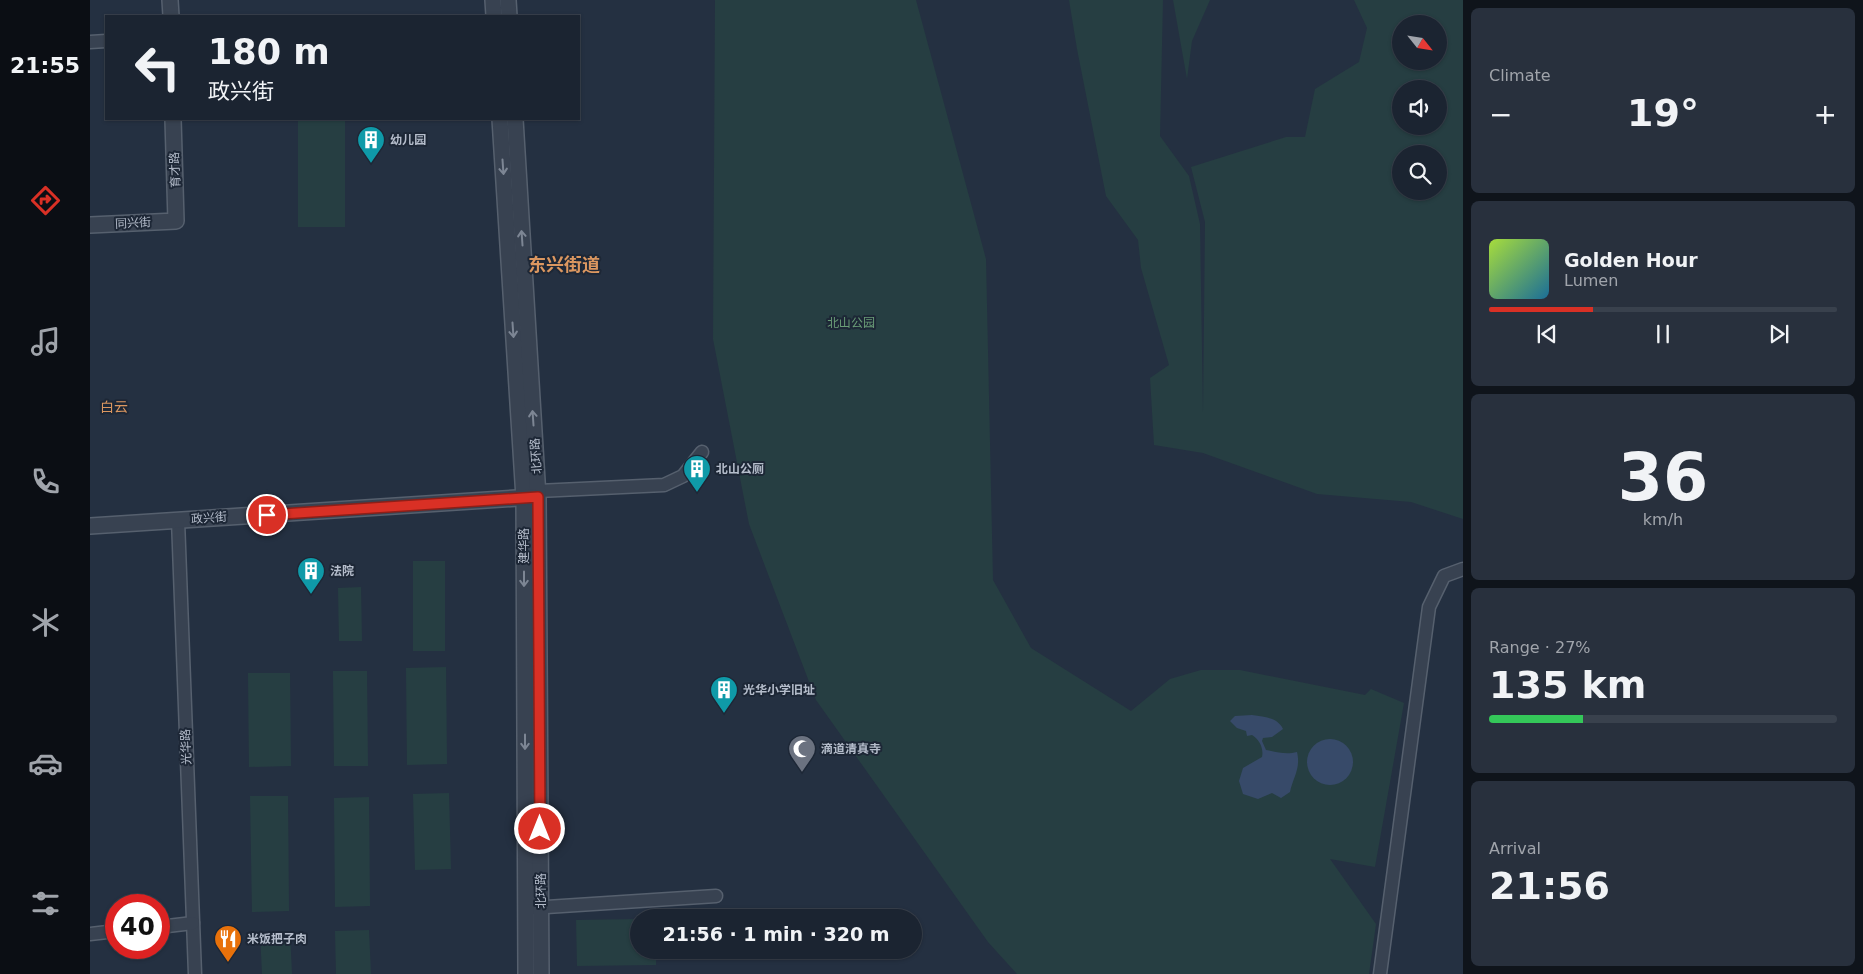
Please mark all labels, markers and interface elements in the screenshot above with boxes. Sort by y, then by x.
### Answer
north arrow [1392,15,1448,70]
map controls [1392,15,1447,200]
text: 180 m [208,32,330,72]
icon: left [125,35,190,100]
text: 21:55 [10,53,80,78]
text: Climate [1489,66,1551,85]
text: 政兴街 [208,79,274,104]
button: sound [1392,80,1447,135]
text: 19° [1627,91,1699,135]
text: − [1489,98,1512,131]
text: + [1814,98,1837,131]
building icon: 幼儿园 [356,125,386,164]
place label: 幼儿园 [390,133,426,147]
button: search [1392,145,1447,200]
street label: 育才路 [167,152,183,188]
one-way arrow [499,159,508,175]
icon: directions [28,183,63,218]
street label: 同兴街 [115,215,151,231]
one-way arrow [518,231,527,247]
text: Golden Hour [1564,249,1698,271]
district label: 东兴街道 [528,254,600,275]
text: Lumen [1564,271,1618,290]
park label: 北山公园 [827,316,875,330]
icon: previous [1533,320,1561,348]
icon: pause [1649,320,1677,348]
icon: next [1765,320,1793,348]
one-way arrow [509,321,518,337]
icon: music [28,324,63,359]
district label: 白云 [100,399,128,415]
one-way arrow [529,410,538,426]
street label: 北环路 [528,438,544,474]
text: 36 [1618,440,1708,515]
building icon: 北山公厕 [682,454,712,493]
place label: 北山公厕 [716,462,764,476]
icon: phone [28,464,63,499]
pin [246,494,288,536]
icon: arrive [253,501,281,529]
street label: 政兴街 [191,510,227,526]
text: km/h [1643,510,1683,529]
street label: 建华路 [517,528,531,564]
building icon: 法院 [296,556,326,595]
place label: 法院 [330,564,354,578]
one-way arrow [519,571,529,587]
icon: climate [28,605,63,640]
text: Range · 27% [1489,638,1591,657]
text: 135 km [1489,663,1646,707]
building icon: 光华小学旧址 [709,675,739,714]
place label: 光华小学旧址 [743,683,815,697]
street label: 光华路 [178,729,194,765]
one-way arrow [520,734,530,750]
mosque icon: 滴道清真寺 [787,734,817,773]
place label: 滴道清真寺 [821,742,881,756]
icon: car [28,746,63,781]
position arrow [513,802,565,854]
text: Arrival [1489,839,1541,858]
text: 21:56 [1489,864,1610,908]
street label: 北环路 [534,873,548,909]
icon: filters [28,886,63,921]
speed limit sign: 40 [105,894,170,959]
text: 21:56 · 1 min · 320 m [662,923,890,945]
restaurant icon: 米饭把子肉 [213,924,243,963]
place label: 米饭把子肉 [247,932,307,946]

